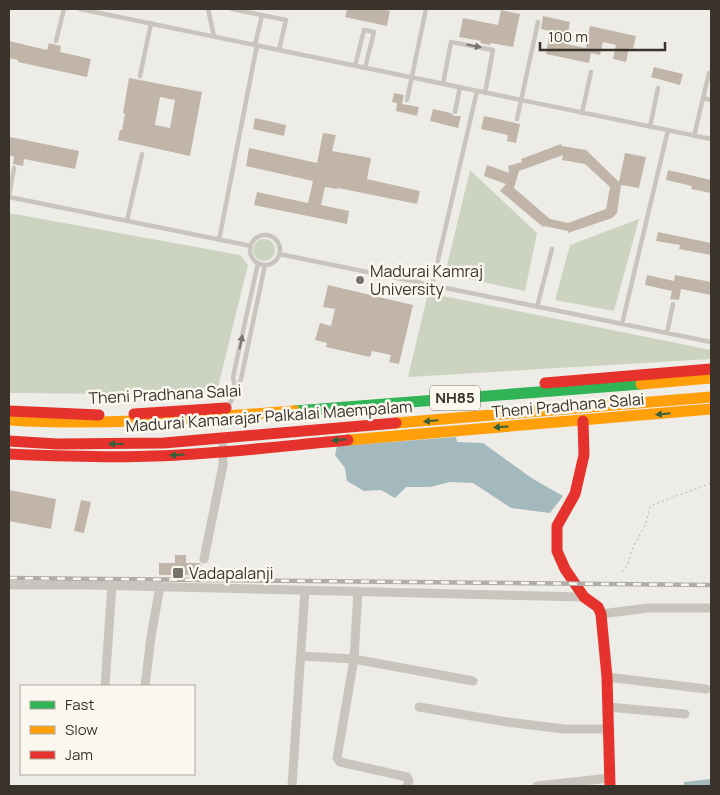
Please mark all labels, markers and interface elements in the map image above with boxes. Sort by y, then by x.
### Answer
scale bar [540,20,665,52]
text: 100 m [548,26,588,47]
one-way arrow [466,43,482,51]
place label: Madurai Kamraj University [370,260,483,300]
marker: Madurai Kamraj University [354,274,366,286]
one-way arrow [237,334,245,349]
street label: Theni Pradhana Salai [88,379,242,409]
road number: NH85 [430,386,480,410]
street label: Theni Pradhana Salai [491,387,645,423]
street label: Madurai Kamarajar Palkalai Maempalam [125,395,413,437]
one-way arrow [654,410,670,418]
one-way arrow [422,417,438,425]
one-way arrow [493,424,509,432]
one-way arrow [331,437,347,445]
one-way arrow [107,440,123,448]
one-way arrow [169,451,185,459]
place label: Vadapalanji [189,562,273,584]
marker: Vadapalanji [171,566,185,580]
legend [20,685,195,775]
text: Fast [65,694,94,715]
text: Slow [65,719,98,740]
text: Jam [65,744,93,765]

